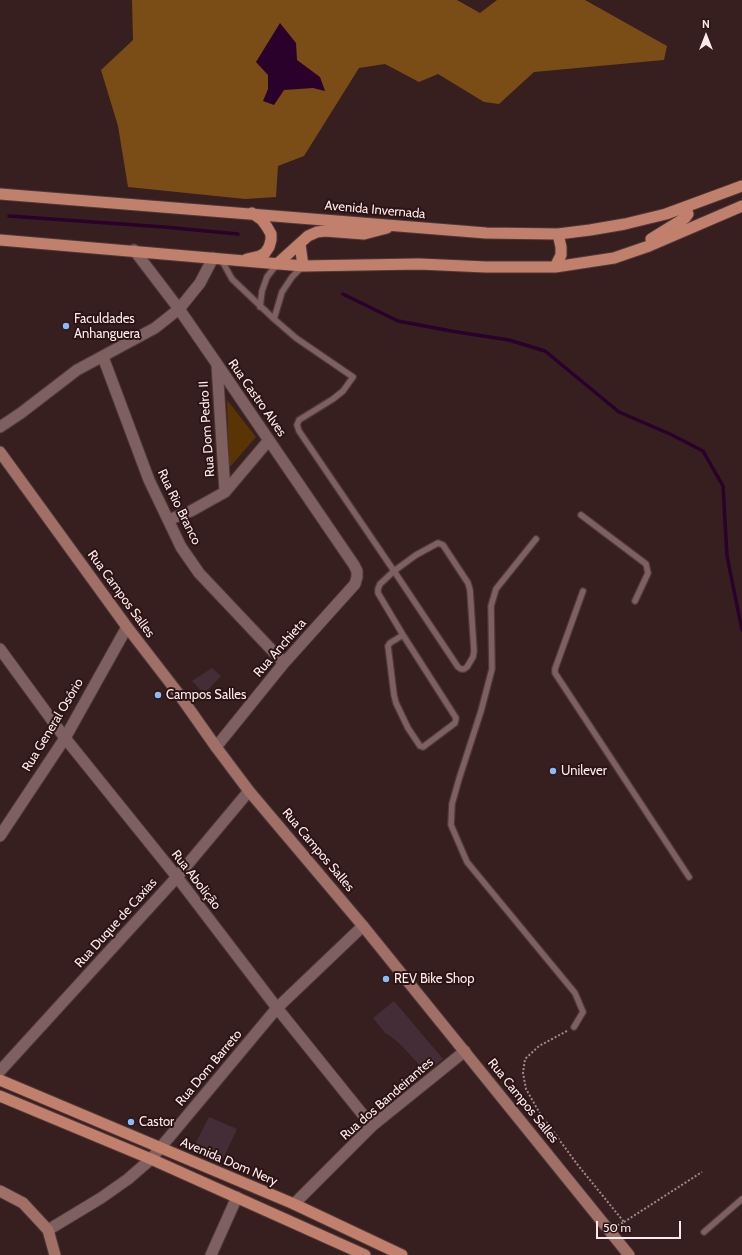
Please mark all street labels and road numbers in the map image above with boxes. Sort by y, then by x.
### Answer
street label: Avenida Invernada [324,198,426,222]
street label: Rua Castro Alves [225,356,289,440]
street label: Rua Dom Pedro II [196,380,218,478]
street label: Rua Rio Branco [154,467,204,547]
street label: Rua Campos Salles [84,547,158,641]
street label: Rua Anchieta [251,616,309,680]
street label: Rua General Osório [19,676,87,774]
street label: Rua Campos Salles [279,805,357,895]
street label: Rua Abolição [168,847,224,913]
street label: Rua Duque de Caxias [72,875,160,971]
street label: Rua Dom Barreto [173,1027,245,1109]
street label: Rua dos Bandeirantes [337,1054,437,1144]
street label: Rua Campos Salles [484,1056,562,1146]
street label: Avenida Dom Nery [178,1134,280,1190]

